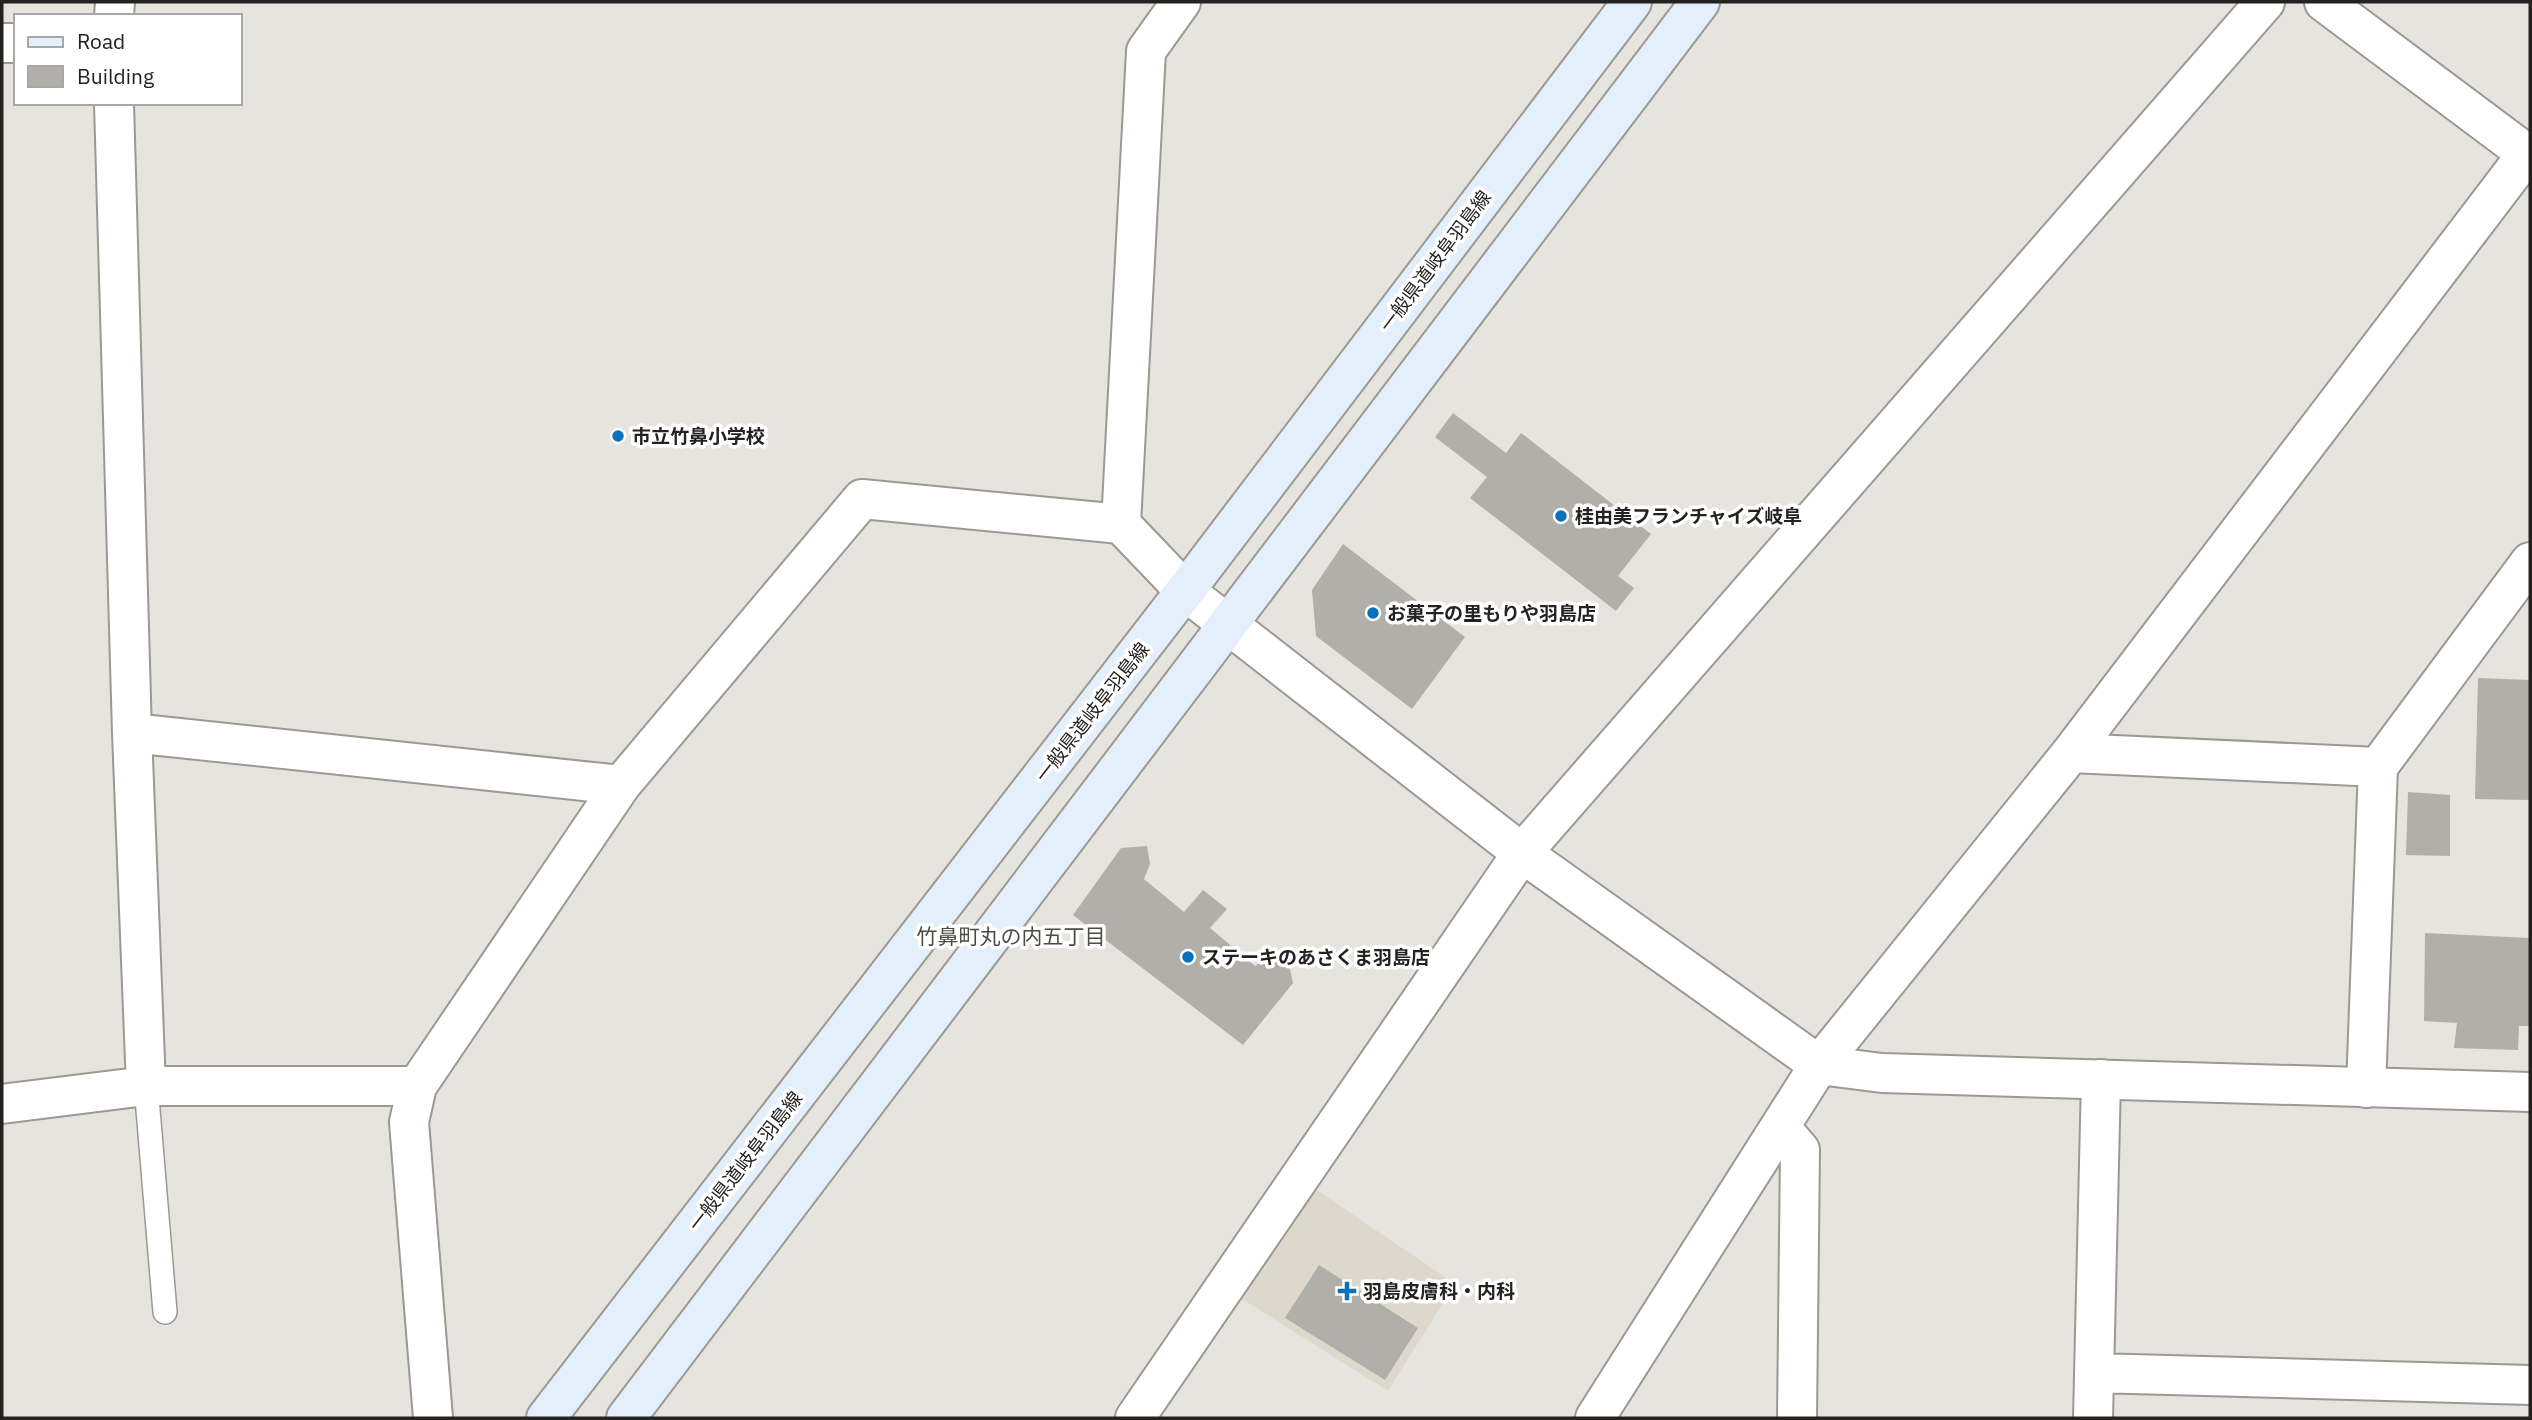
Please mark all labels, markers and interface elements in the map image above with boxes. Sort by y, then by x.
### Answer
legend [14,14,242,105]
text: Road [77,27,125,55]
text: Building [77,62,154,90]
street label: 一般県道岐阜羽島線 [1374,185,1496,337]
place label: 市立竹鼻小学校 [632,424,765,448]
marker: 市立竹鼻小学校 [610,428,626,444]
place label: 桂由美フランチャイズ岐阜 [1575,504,1802,528]
marker: 桂由美フランチャイズ岐阜 [1553,508,1569,524]
place label: お菓子の里もりや羽島店 [1387,601,1596,625]
marker: お菓子の里もりや羽島店 [1365,605,1381,621]
street label: 一般県道岐阜羽島線 [1030,637,1154,787]
district label: 竹鼻町丸の内五丁目 [917,922,1106,950]
place label: ステーキのあさくま羽島店 [1202,945,1430,969]
marker: ステーキのあさくま羽島店 [1180,949,1196,965]
street label: 一般県道岐阜羽島線 [683,1086,807,1236]
place label: 羽島皮膚科・内科 [1363,1279,1515,1303]
marker: 羽島皮膚科・内科 [1337,1281,1357,1301]

